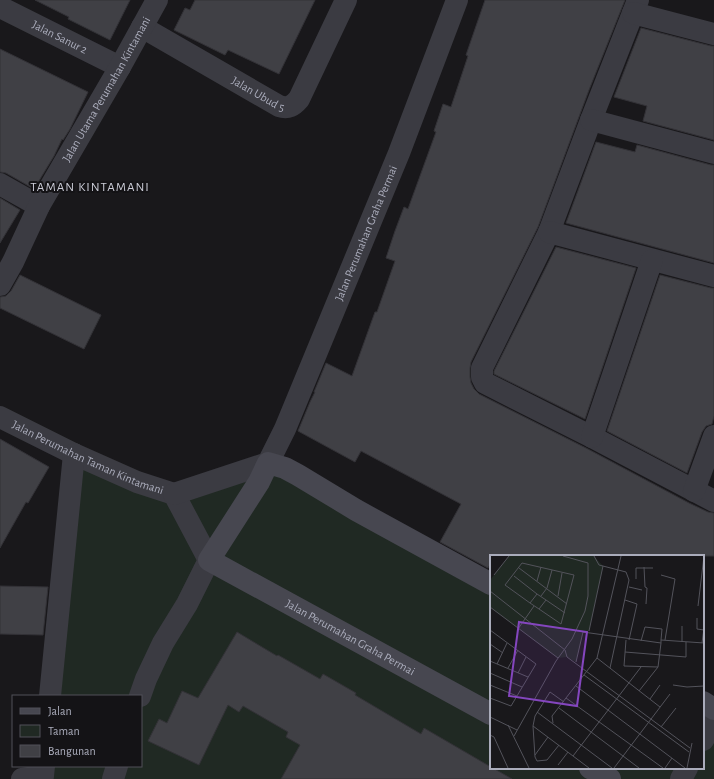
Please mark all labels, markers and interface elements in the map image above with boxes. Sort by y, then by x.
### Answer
street label: Jalan Utama Perumahan Kintamani [60,15,153,164]
street label: Jalan Sanur 2 [30,18,90,56]
street label: Jalan Ubud 5 [230,74,285,113]
street label: Jalan Perumahan Graha Permai [333,164,399,302]
district label: TAMAN KINTAMANI [30,181,150,194]
street label: Jalan Perumahan Taman Kintamani [10,418,165,496]
inset map [490,555,704,769]
street label: Jalan Perumahan Graha Permai [284,597,417,677]
legend [12,695,142,767]
text: Jalan [48,705,72,717]
text: Taman [48,725,80,737]
text: Bangunan [48,745,96,757]

